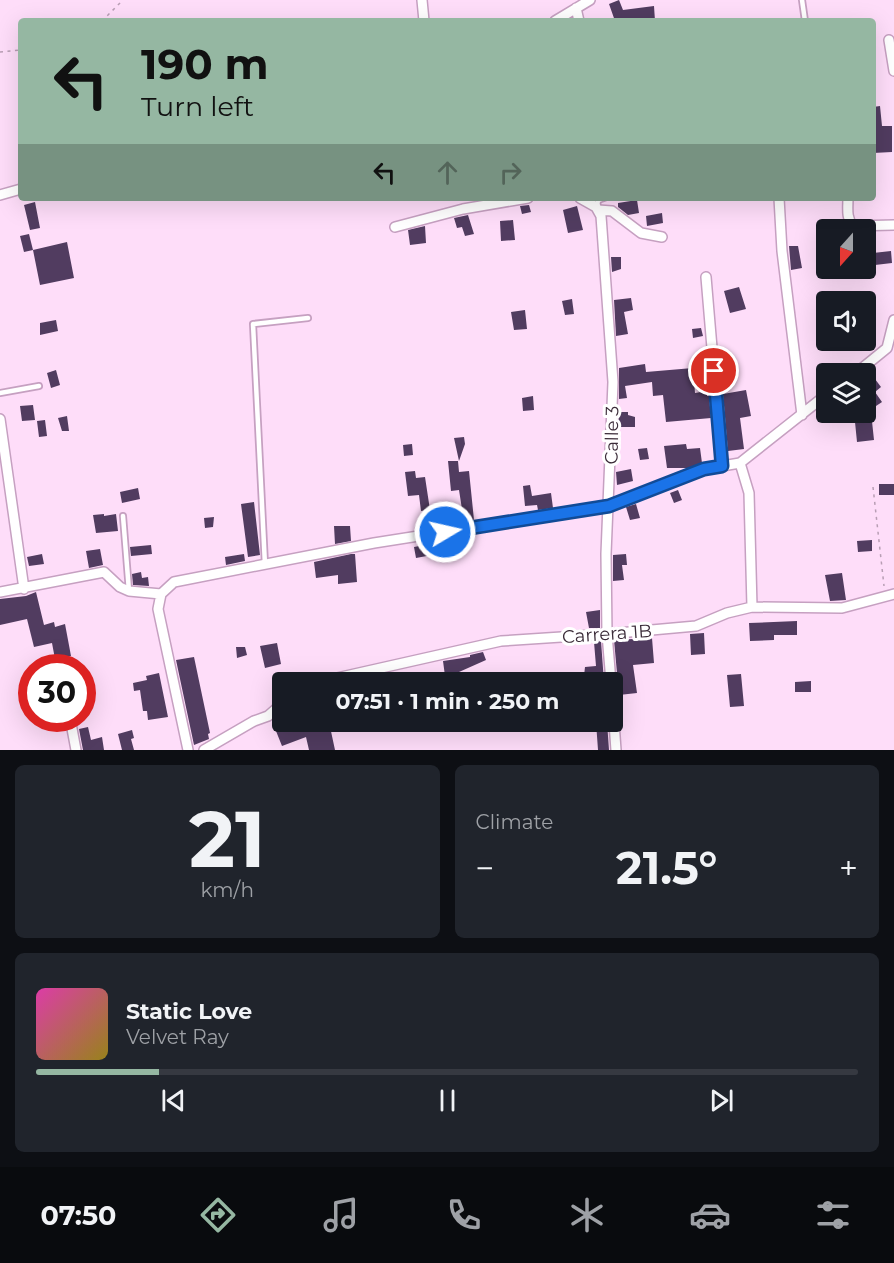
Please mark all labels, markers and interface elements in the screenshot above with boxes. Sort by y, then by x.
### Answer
text: 190 m [141,38,269,90]
icon: left [42,42,120,120]
text: Turn left [141,90,254,123]
icon: left [368,156,401,189]
icon: ahead [431,156,464,189]
icon: right [494,156,527,189]
north arrow [816,219,876,279]
map controls [816,219,876,423]
button: sound [816,291,876,351]
pin [688,345,739,396]
icon: arrive [697,354,730,387]
button: layers [816,363,876,423]
street label: Calle 3 [600,405,624,465]
position arrow [413,500,477,564]
street label: Carrera 1B [561,620,653,648]
speed limit sign: 30 [18,654,96,732]
text: 07:51 · 1 min · 250 m [336,688,559,715]
text: 21 [189,791,266,887]
text: Climate [476,810,553,834]
text: 21.5° [616,840,717,895]
text: − [476,848,494,888]
text: + [839,848,858,888]
text: km/h [201,878,254,902]
text: Static Love [126,998,252,1025]
text: Velvet Ray [126,1025,229,1049]
icon: previous [157,1084,190,1117]
icon: pause [431,1084,464,1117]
icon: next [705,1084,738,1117]
icon: directions [197,1194,239,1236]
icon: music [320,1194,362,1236]
icon: phone [443,1194,485,1236]
icon: climate [566,1194,608,1236]
icon: car [689,1194,731,1236]
icon: filters [812,1194,854,1236]
text: 07:50 [40,1199,116,1232]

